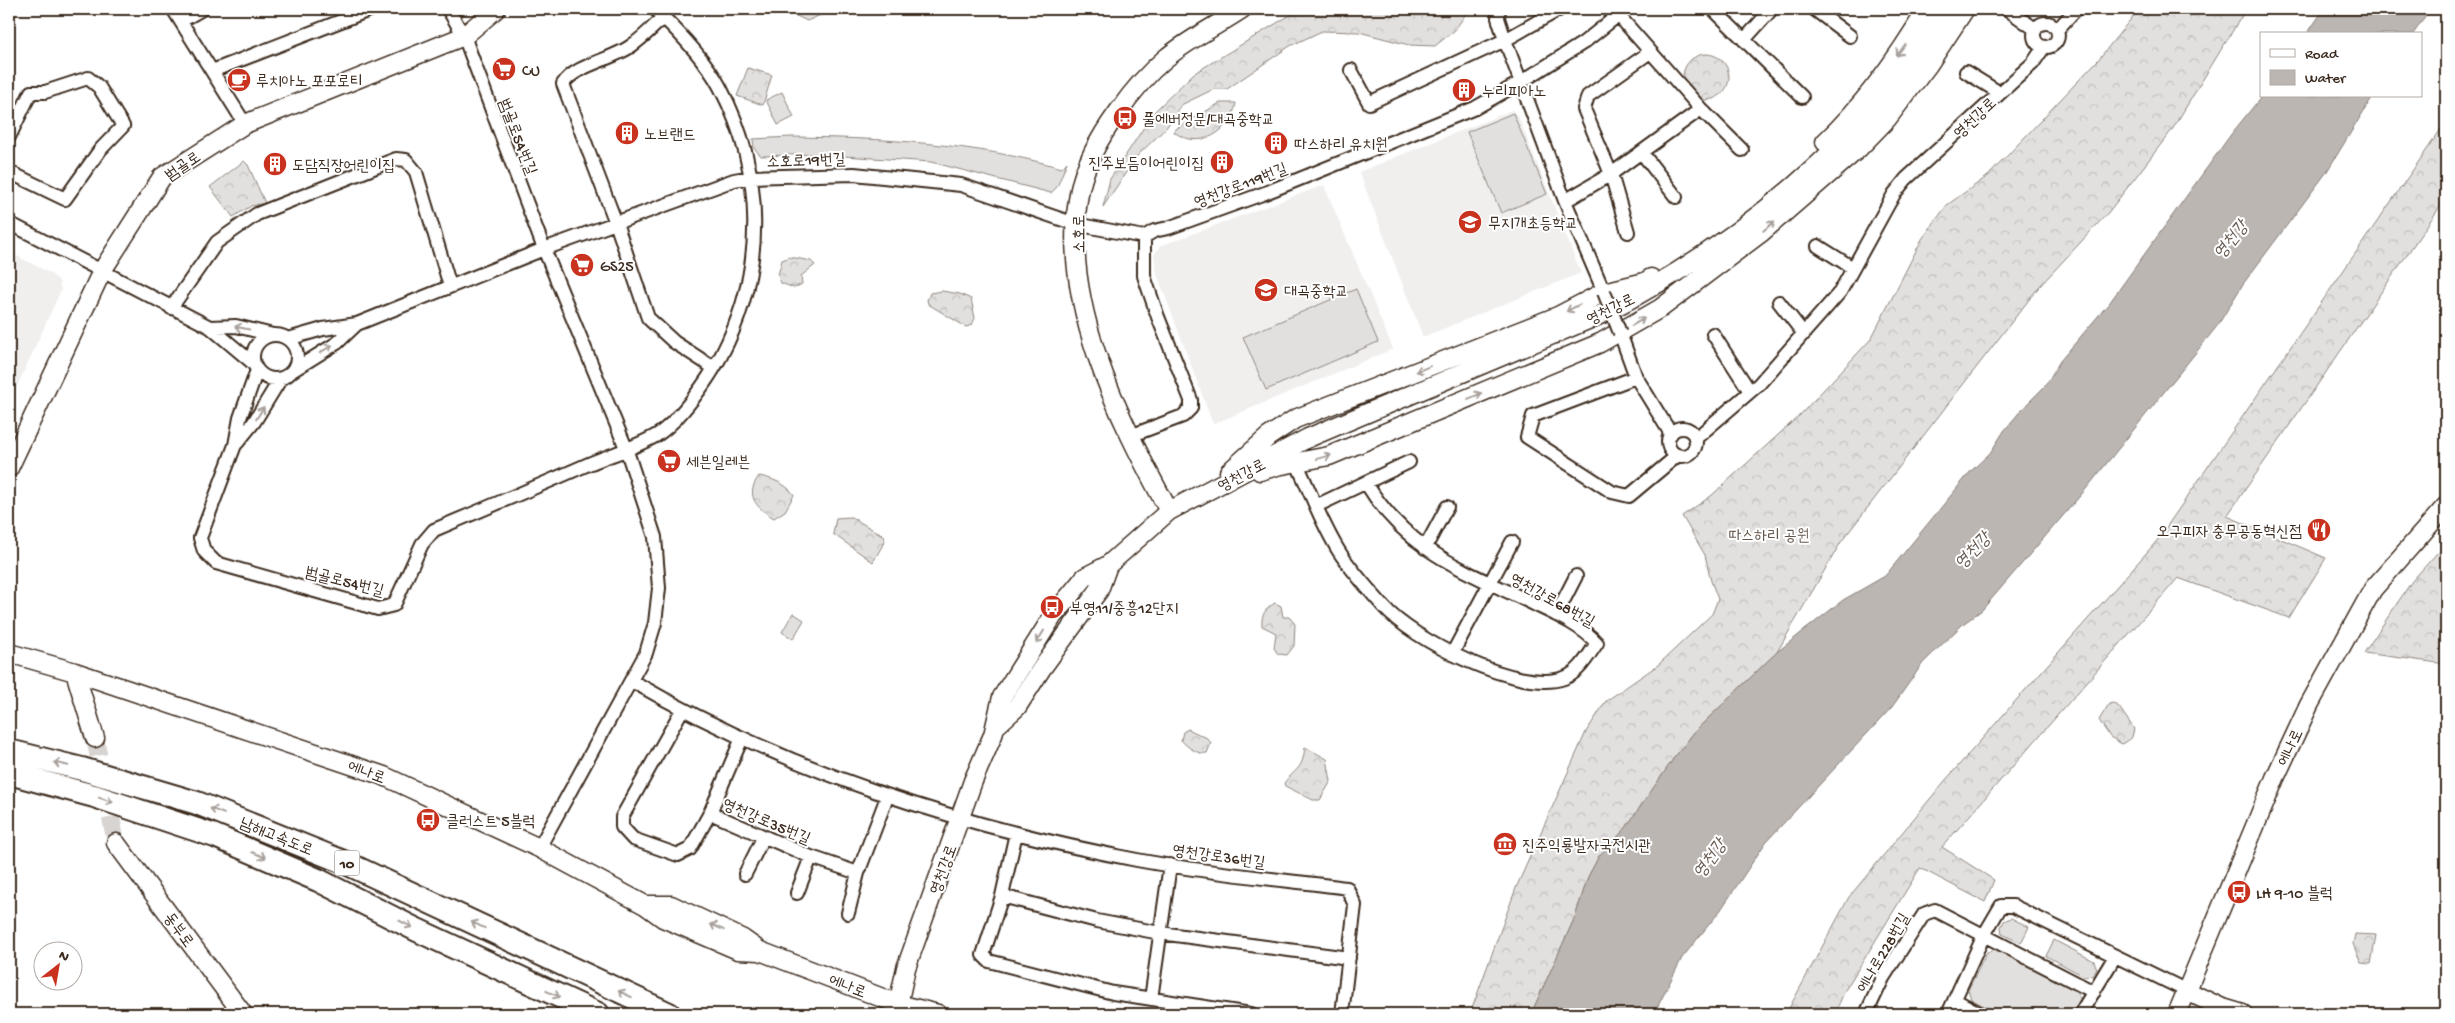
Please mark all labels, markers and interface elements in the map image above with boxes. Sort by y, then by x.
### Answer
legend [2260,32,2422,98]
one-way arrow [1896,43,1906,57]
text: Road [2305,46,2339,64]
supermarket icon: CU [491,56,517,82]
place label: CU [522,63,540,82]
cafe icon: 루치아노 포포로티 [226,67,252,93]
text: Water [2305,70,2347,88]
place label: 루치아노 포포로티 [256,74,363,93]
building icon: 누리피아노 [1451,77,1477,103]
place label: 누리피아노 [1482,84,1546,103]
street label: 영천강로 [1951,95,2002,144]
street label: 범골로54번길 [492,96,539,178]
bus stop icon: 풀에버정문/대곡중학교 [1112,105,1138,131]
place label: 풀에버정문/대곡중학교 [1142,112,1275,131]
building icon: 노브랜드 [614,120,640,146]
place label: 노브랜드 [644,127,696,146]
building icon: 따스하리 유치원 [1263,130,1289,156]
place label: 따스하리 유치원 [1294,137,1388,156]
street label: 범골로 [163,149,205,187]
building icon: 진주보듬이어린이집 [1209,149,1235,175]
building icon: 도담직장어린이집 [262,151,288,177]
street label: 소호로19번길 [766,152,846,173]
place label: 진주보듬이어린이집 [1088,156,1204,175]
place label: 도담직장어린이집 [292,158,395,177]
street label: 영천강로119번길 [1192,161,1291,214]
school or university icon: 무지개초등학교 [1457,209,1483,235]
street label: 소호로 [1072,215,1091,253]
water label: 영천강 [2210,215,2255,264]
place label: 무지개초등학교 [1488,216,1578,235]
one-way arrow [1763,220,1776,231]
supermarket icon: GS25 [569,252,595,278]
place label: GS25 [600,259,634,278]
school or university icon: 대곡중학교 [1253,277,1279,303]
place label: 대곡중학교 [1284,284,1348,303]
street label: 영천강로 [1584,291,1639,331]
one-way arrow [1566,303,1581,313]
one-way arrow [1631,316,1645,326]
one-way arrow [234,323,250,332]
one-way arrow [319,344,333,354]
one-way arrow [1416,365,1431,374]
one-way arrow [1467,390,1482,399]
one-way arrow [255,406,265,420]
supermarket icon: 세븐일레븐 [656,448,682,474]
one-way arrow [1316,452,1332,461]
place label: 세븐일레븐 [686,455,750,474]
street label: 영천강로 [1215,457,1270,498]
restaurant icon: 오구피자 충무공동혁신점 [2306,517,2332,543]
place label: 오구피자 충무공동혁신점 [2157,524,2302,543]
water label: 영천강 [1951,527,1998,575]
park label: 따스하리 공원 [1728,528,1810,547]
street label: 범골로54번길 [303,564,386,602]
street label: 영천강로68번길 [1506,571,1597,633]
bus stop icon: 부영11/중흥12단지 [1039,594,1065,620]
place label: 부영11/중흥12단지 [1070,600,1178,620]
one-way arrow [1035,629,1045,643]
street label: 에나로 [2275,727,2309,770]
one-way arrow [54,759,70,768]
street label: 에나로 [344,759,387,790]
one-way arrow [98,795,114,805]
street label: 영천강로35번길 [719,796,813,850]
one-way arrow [210,806,225,815]
bus stop icon: 클러스트 5블럭 [415,807,441,833]
place label: 클러스트 5블럭 [446,813,535,833]
street label: 남해고속도로 [236,814,315,862]
museum icon: 진주익룡발자국전시관 [1492,831,1518,857]
water label: 영천강 [1690,834,1734,883]
place label: 진주익룡발자국전시관 [1522,837,1651,857]
street label: 영천강로 [928,843,963,898]
street label: 영천강로36번길 [1171,843,1266,874]
one-way arrow [251,850,266,860]
road number: 10 [334,850,360,876]
bus stop icon: LH 9-10 블럭 [2226,879,2252,905]
place label: LH 9-10 블럭 [2256,885,2333,905]
street label: 동부로 [158,910,196,952]
street label: 에나로228번길 [1855,910,1916,997]
one-way arrow [398,920,413,929]
one-way arrow [471,920,486,929]
one-way arrow [710,921,725,931]
north arrow [32,940,82,990]
text: N [55,947,72,967]
street label: 에나로 [825,972,868,1004]
one-way arrow [618,989,633,999]
one-way arrow [545,990,560,1000]

